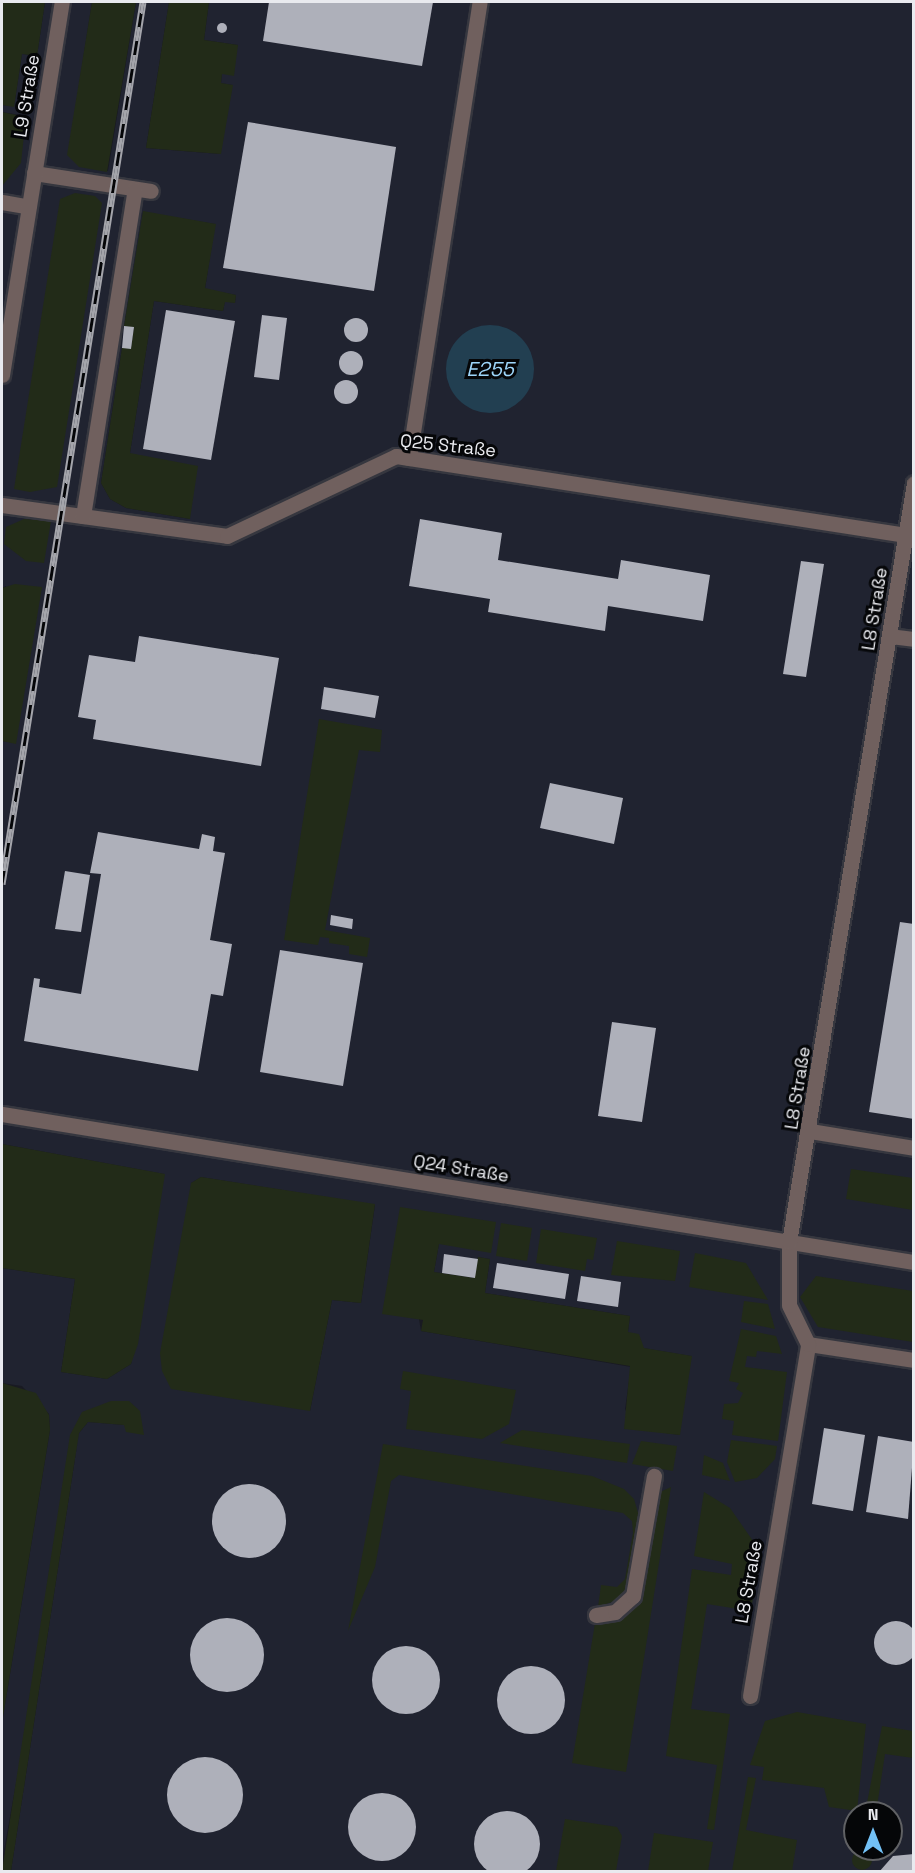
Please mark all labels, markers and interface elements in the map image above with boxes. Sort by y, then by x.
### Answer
street label: L9 Straße [10,53,44,139]
water label: E255 [466,357,514,381]
street label: Q25 Straße [399,430,497,462]
street label: L8 Straße [858,566,892,652]
street label: L8 Straße [781,1045,815,1131]
street label: Q24 Straße [412,1151,510,1187]
street label: L8 Straße [731,1539,767,1625]
north arrow [843,1801,903,1861]
text: N [868,1804,878,1825]

